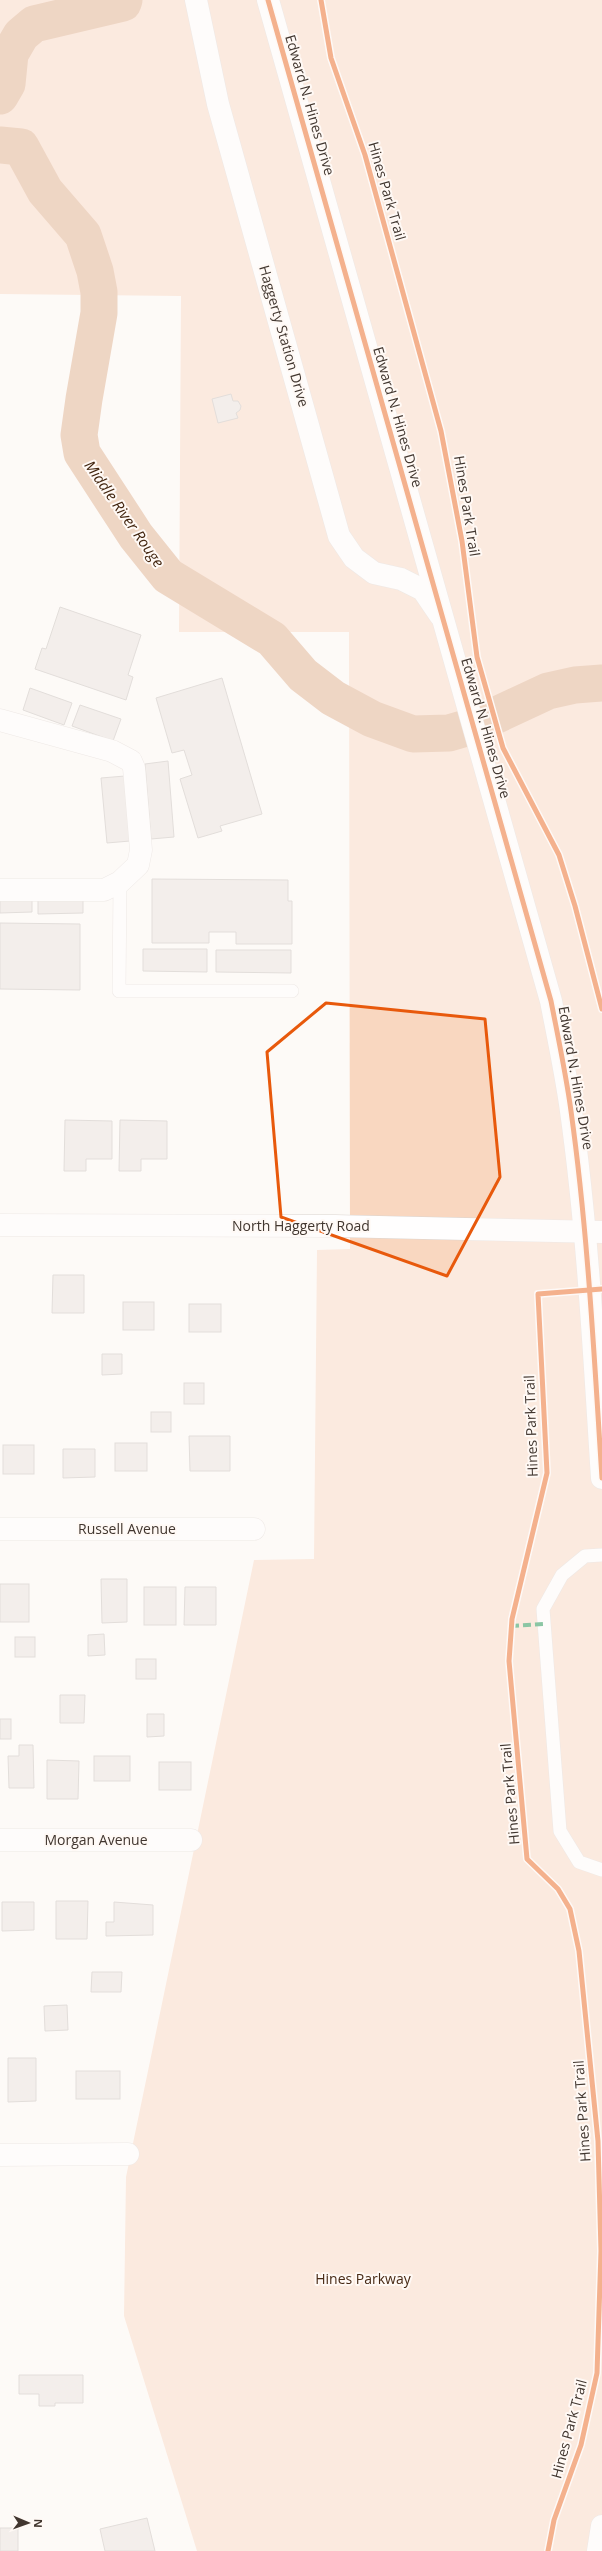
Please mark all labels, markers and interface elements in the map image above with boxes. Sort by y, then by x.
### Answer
street label: Edward N. Hines Drive [281,32,340,178]
street label: Hines Park Trail [364,139,411,242]
street label: Haggerty Station Drive [255,263,314,409]
street label: Edward N. Hines Drive [369,344,428,490]
street label: Hines Park Trail [450,454,485,558]
water label: Middle River Rouge [80,456,170,571]
street label: Edward N. Hines Drive [457,655,516,801]
street label: Edward N. Hines Drive [554,1005,599,1151]
street label: North Haggerty Road [232,1216,370,1235]
street label: Hines Park Trail [519,1375,542,1477]
street label: Russell Avenue [78,1519,176,1538]
street label: Hines Park Trail [496,1743,523,1846]
street label: Morgan Avenue [44,1830,148,1849]
street label: Hines Park Trail [568,2060,595,2162]
park label: Hines Parkway [315,2269,412,2288]
street label: Hines Park Trail [546,2377,591,2481]
north arrow [8,2503,48,2543]
text: N [31,2519,46,2528]

